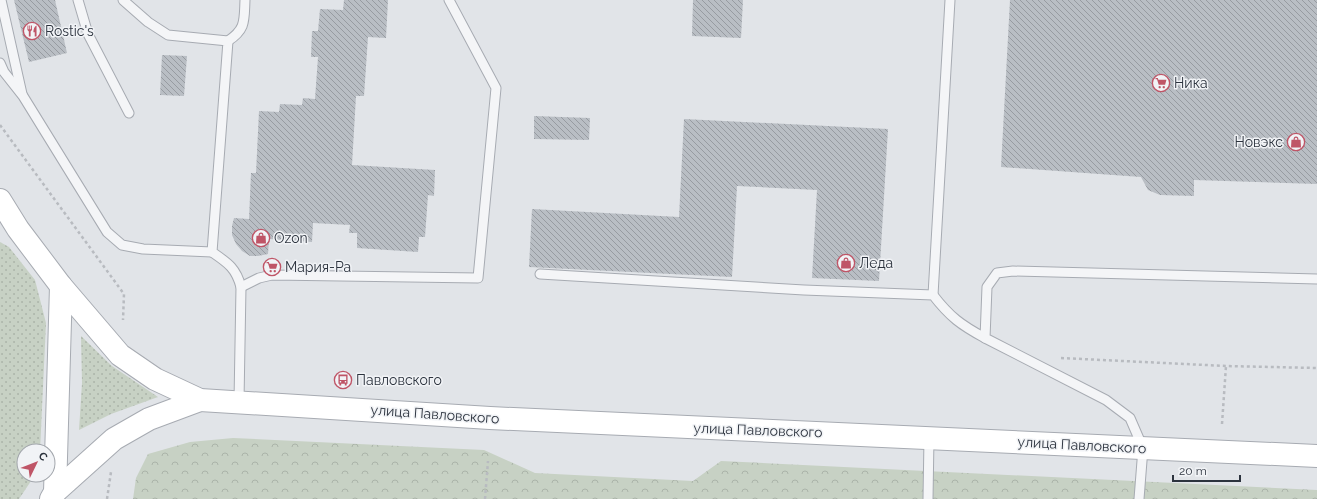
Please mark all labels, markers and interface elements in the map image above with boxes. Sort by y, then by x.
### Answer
restaurant icon: Rostic's [22,21,42,41]
place label: Rostic's [45,23,94,39]
supermarket icon: Ника [1151,73,1171,93]
place label: Ника [1174,75,1208,91]
shop icon: Новэкс [1286,132,1306,152]
place label: Новэкс [1235,134,1283,150]
shop icon: Ozon [251,228,271,248]
place label: Ozon [274,230,308,246]
shop icon: Леда [836,253,856,273]
place label: Леда [859,255,893,271]
supermarket icon: Мария-Ра [262,257,282,277]
place label: Мария-Ра [285,259,351,275]
bus stop icon: Павловского [333,370,353,390]
place label: Павловского [356,372,442,388]
street label: улица Павловского [370,402,500,426]
street label: улица Павловского [693,420,823,440]
street label: улица Павловского [1017,434,1147,456]
north arrow [16,443,56,483]
text: С [36,449,51,464]
scale bar [1173,457,1240,483]
text: 20 m [1179,464,1207,478]

